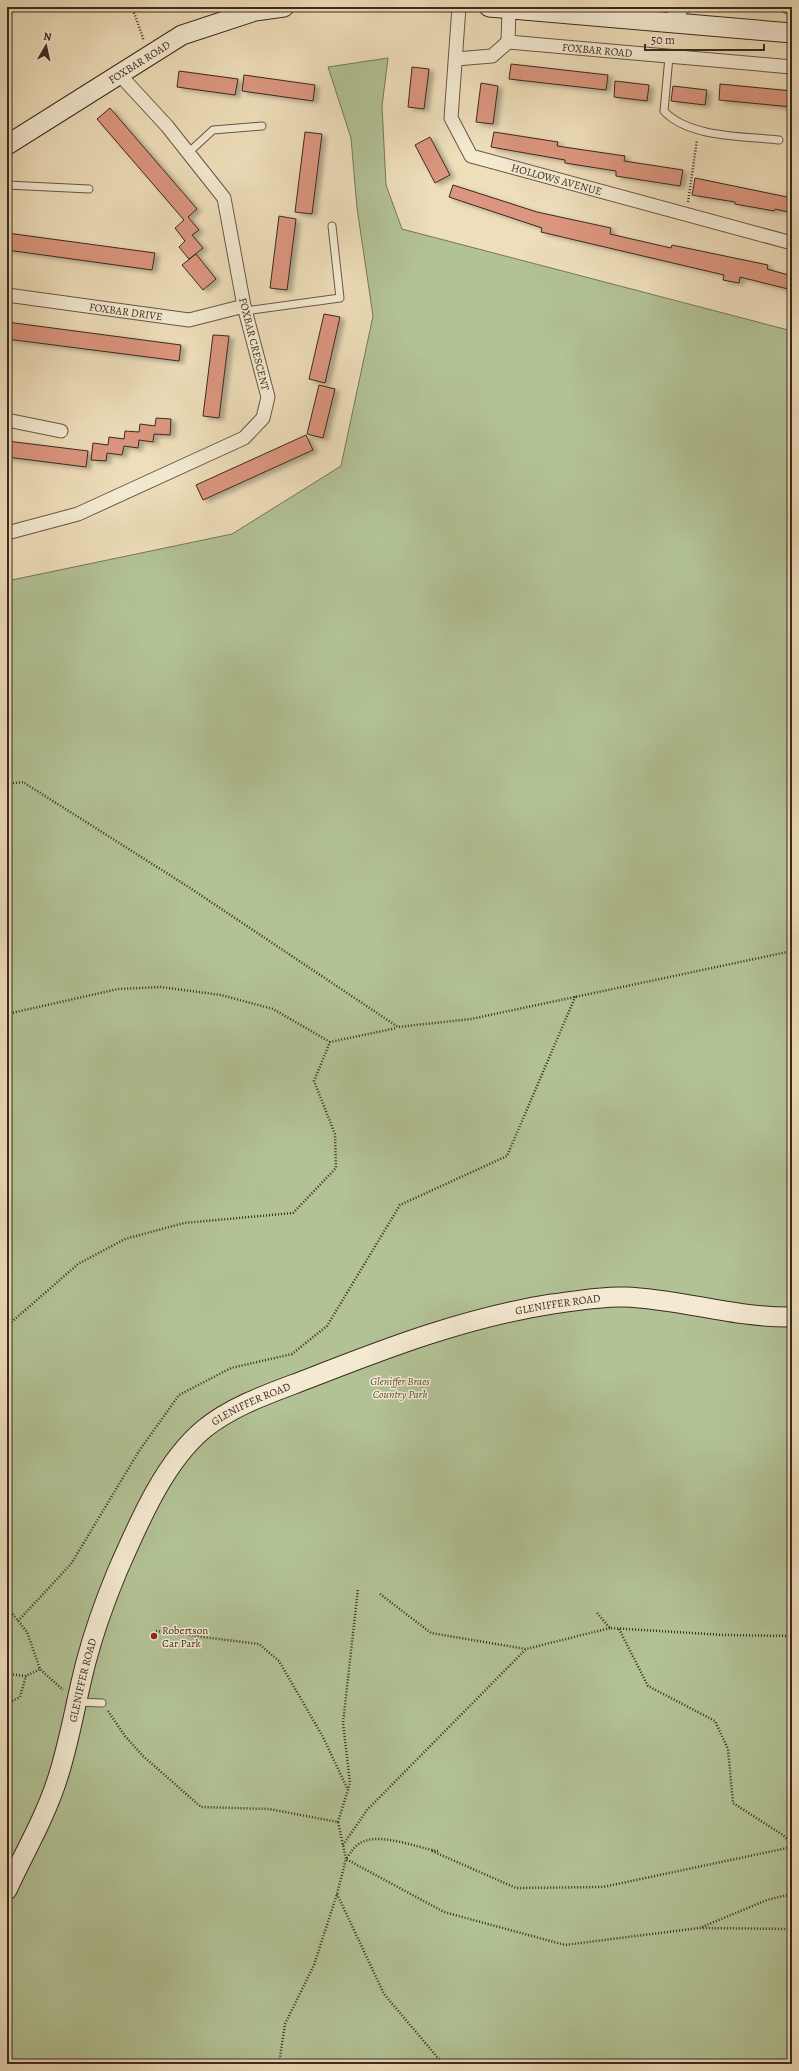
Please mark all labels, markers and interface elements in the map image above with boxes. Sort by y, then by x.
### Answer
north arrow [26,26,66,66]
scale bar [645,26,764,52]
text: N [42,29,53,45]
text: 50 m [651,32,675,48]
street label: FOXBAR ROAD [105,37,173,87]
street label: FOXBAR ROAD [562,39,633,60]
street label: HOLLOWS AVENUE [510,160,604,199]
street label: FOXBAR CRESCENT [235,296,273,392]
street label: FOXBAR DRIVE [88,299,163,324]
street label: GLENIFFER ROAD [514,1290,601,1318]
park label: Gleniffer Braes Country Park [370,1374,430,1402]
street label: GLENIFFER ROAD [208,1379,293,1429]
place label: Robertson Car Park [162,1623,208,1651]
marker: Robertson Car Park [149,1631,159,1641]
street label: GLENIFFER ROAD [65,1636,100,1724]

